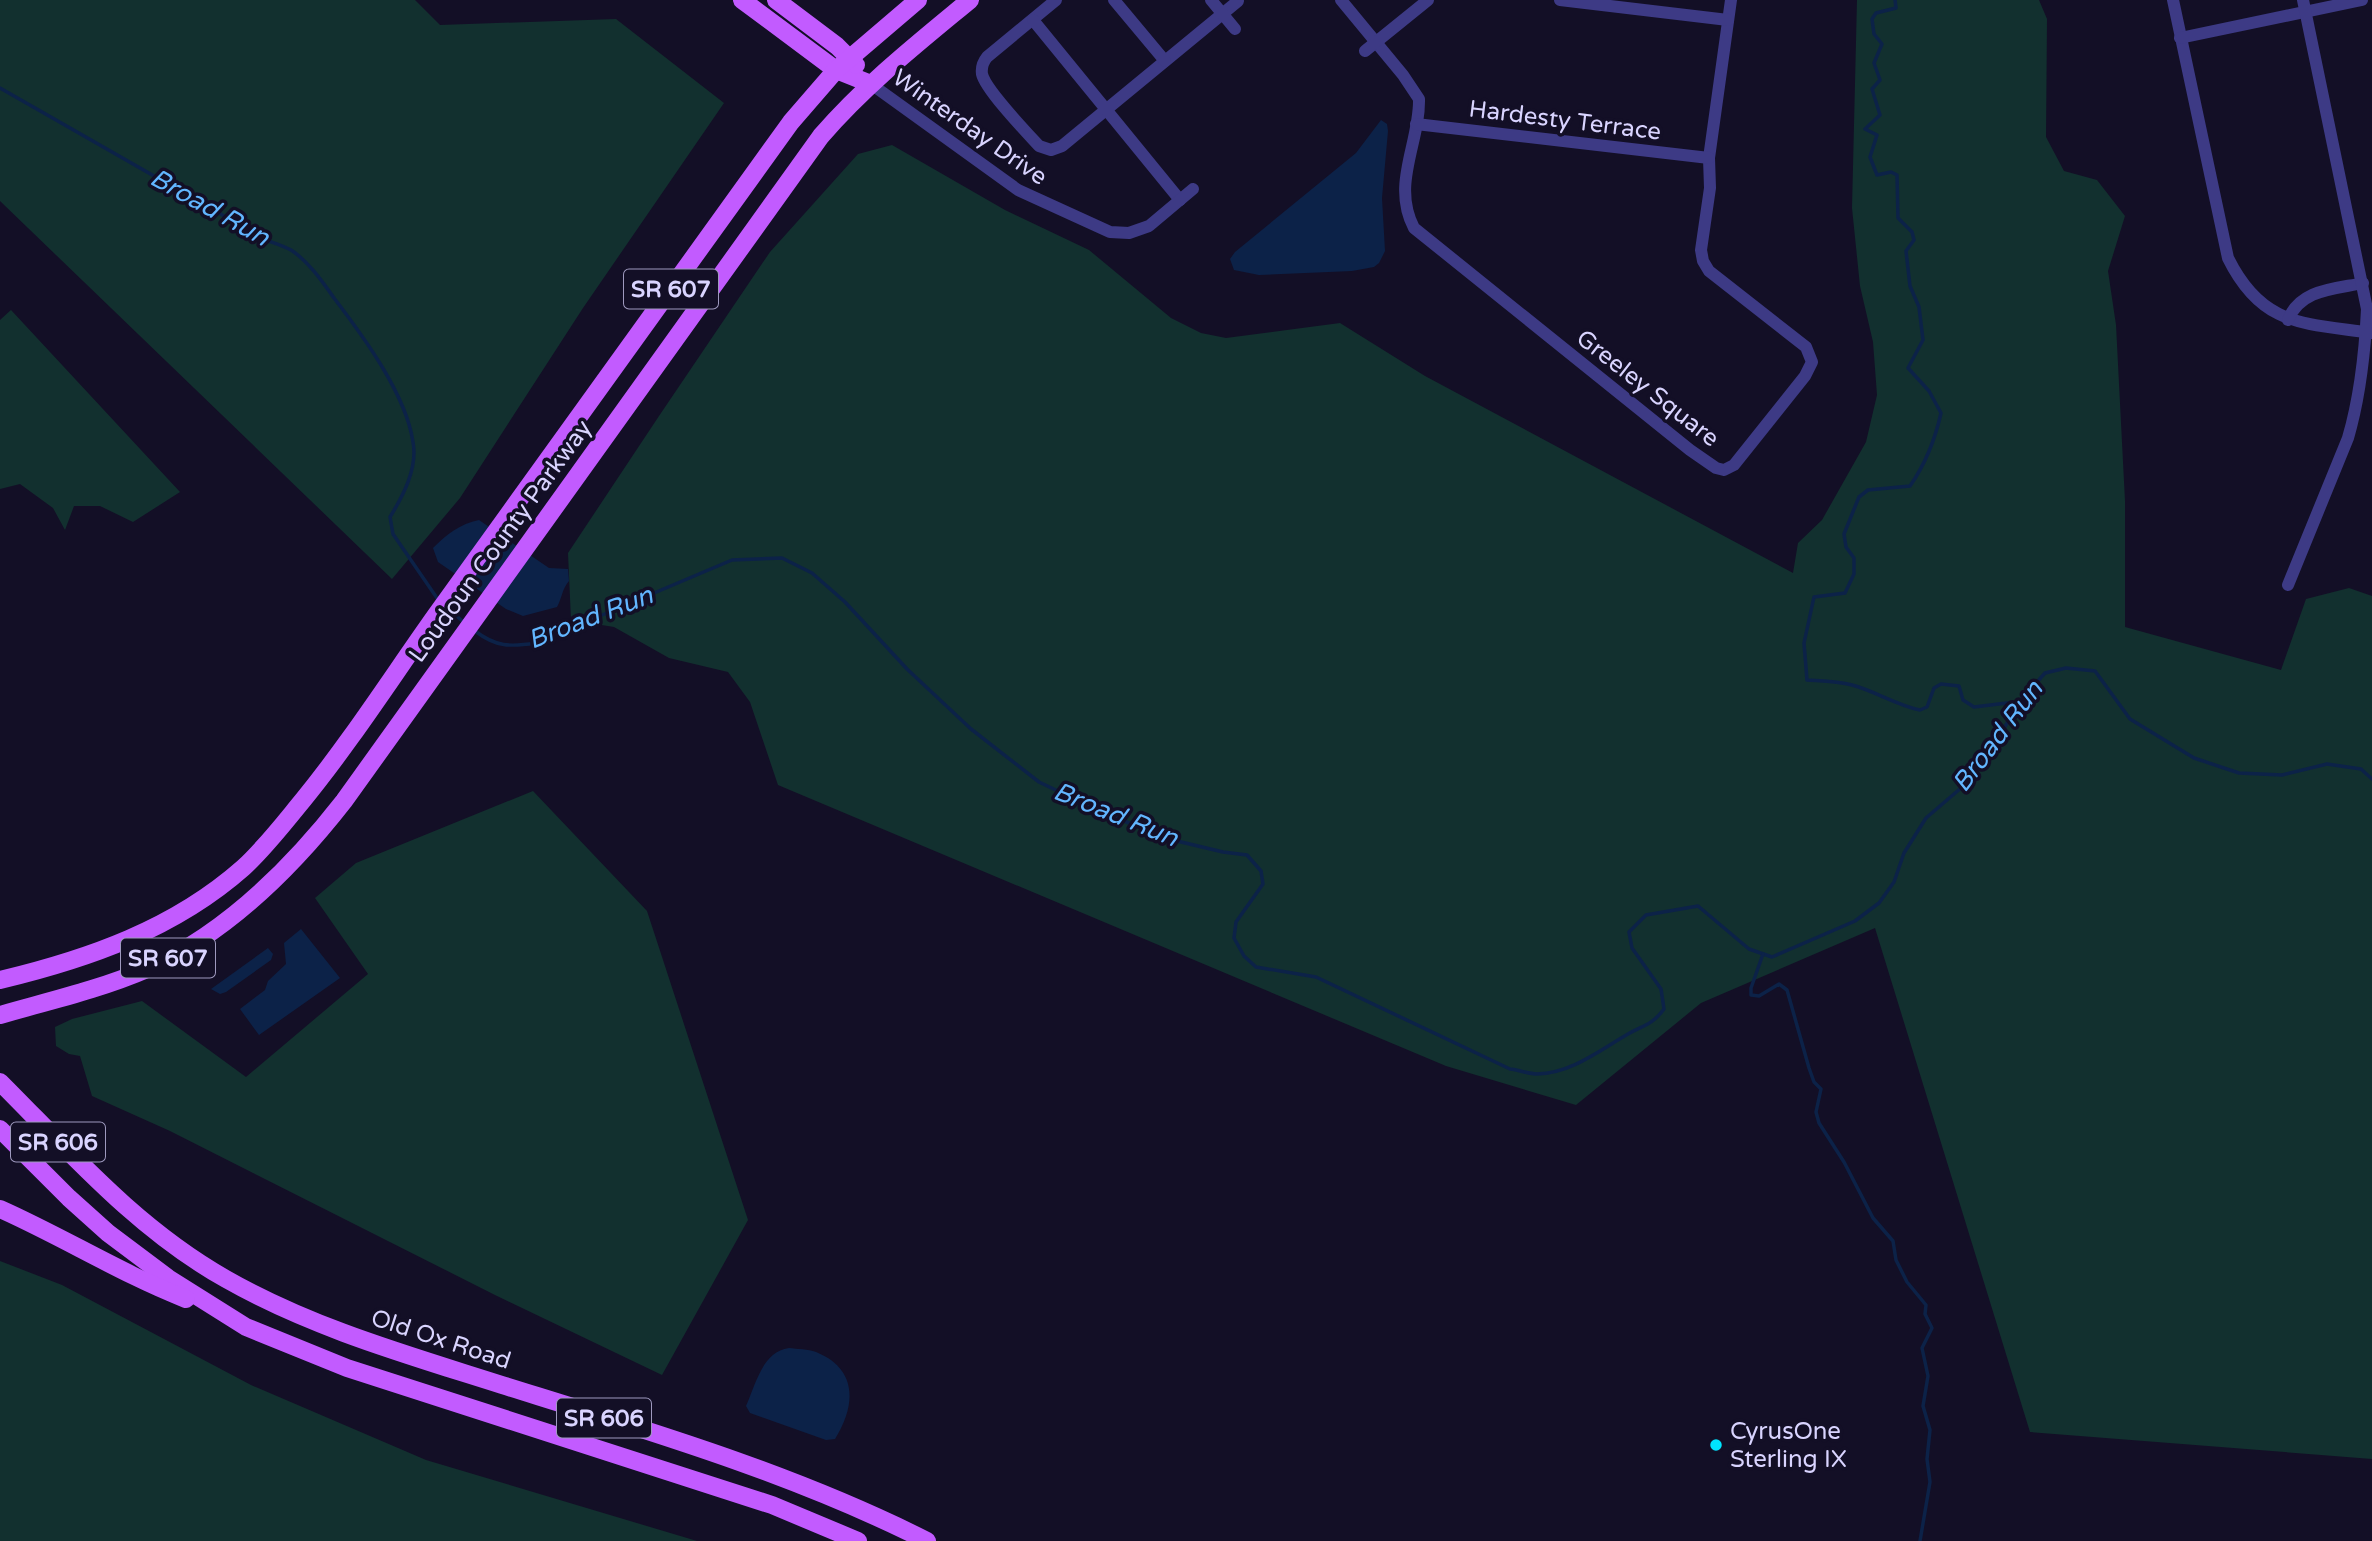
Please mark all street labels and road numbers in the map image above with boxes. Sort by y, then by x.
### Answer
street label: Winterday Drive [887,63,1053,192]
street label: Hardesty Terrace [1467,94,1663,147]
road number: SR 607 [624,270,718,308]
street label: Greeley Square [1571,324,1725,453]
street label: Loudoun County Parkway [403,414,598,668]
road number: SR 607 [121,939,215,978]
road number: SR 606 [11,1122,105,1162]
street label: Old Ox Road [367,1303,514,1376]
road number: SR 606 [557,1399,651,1438]

